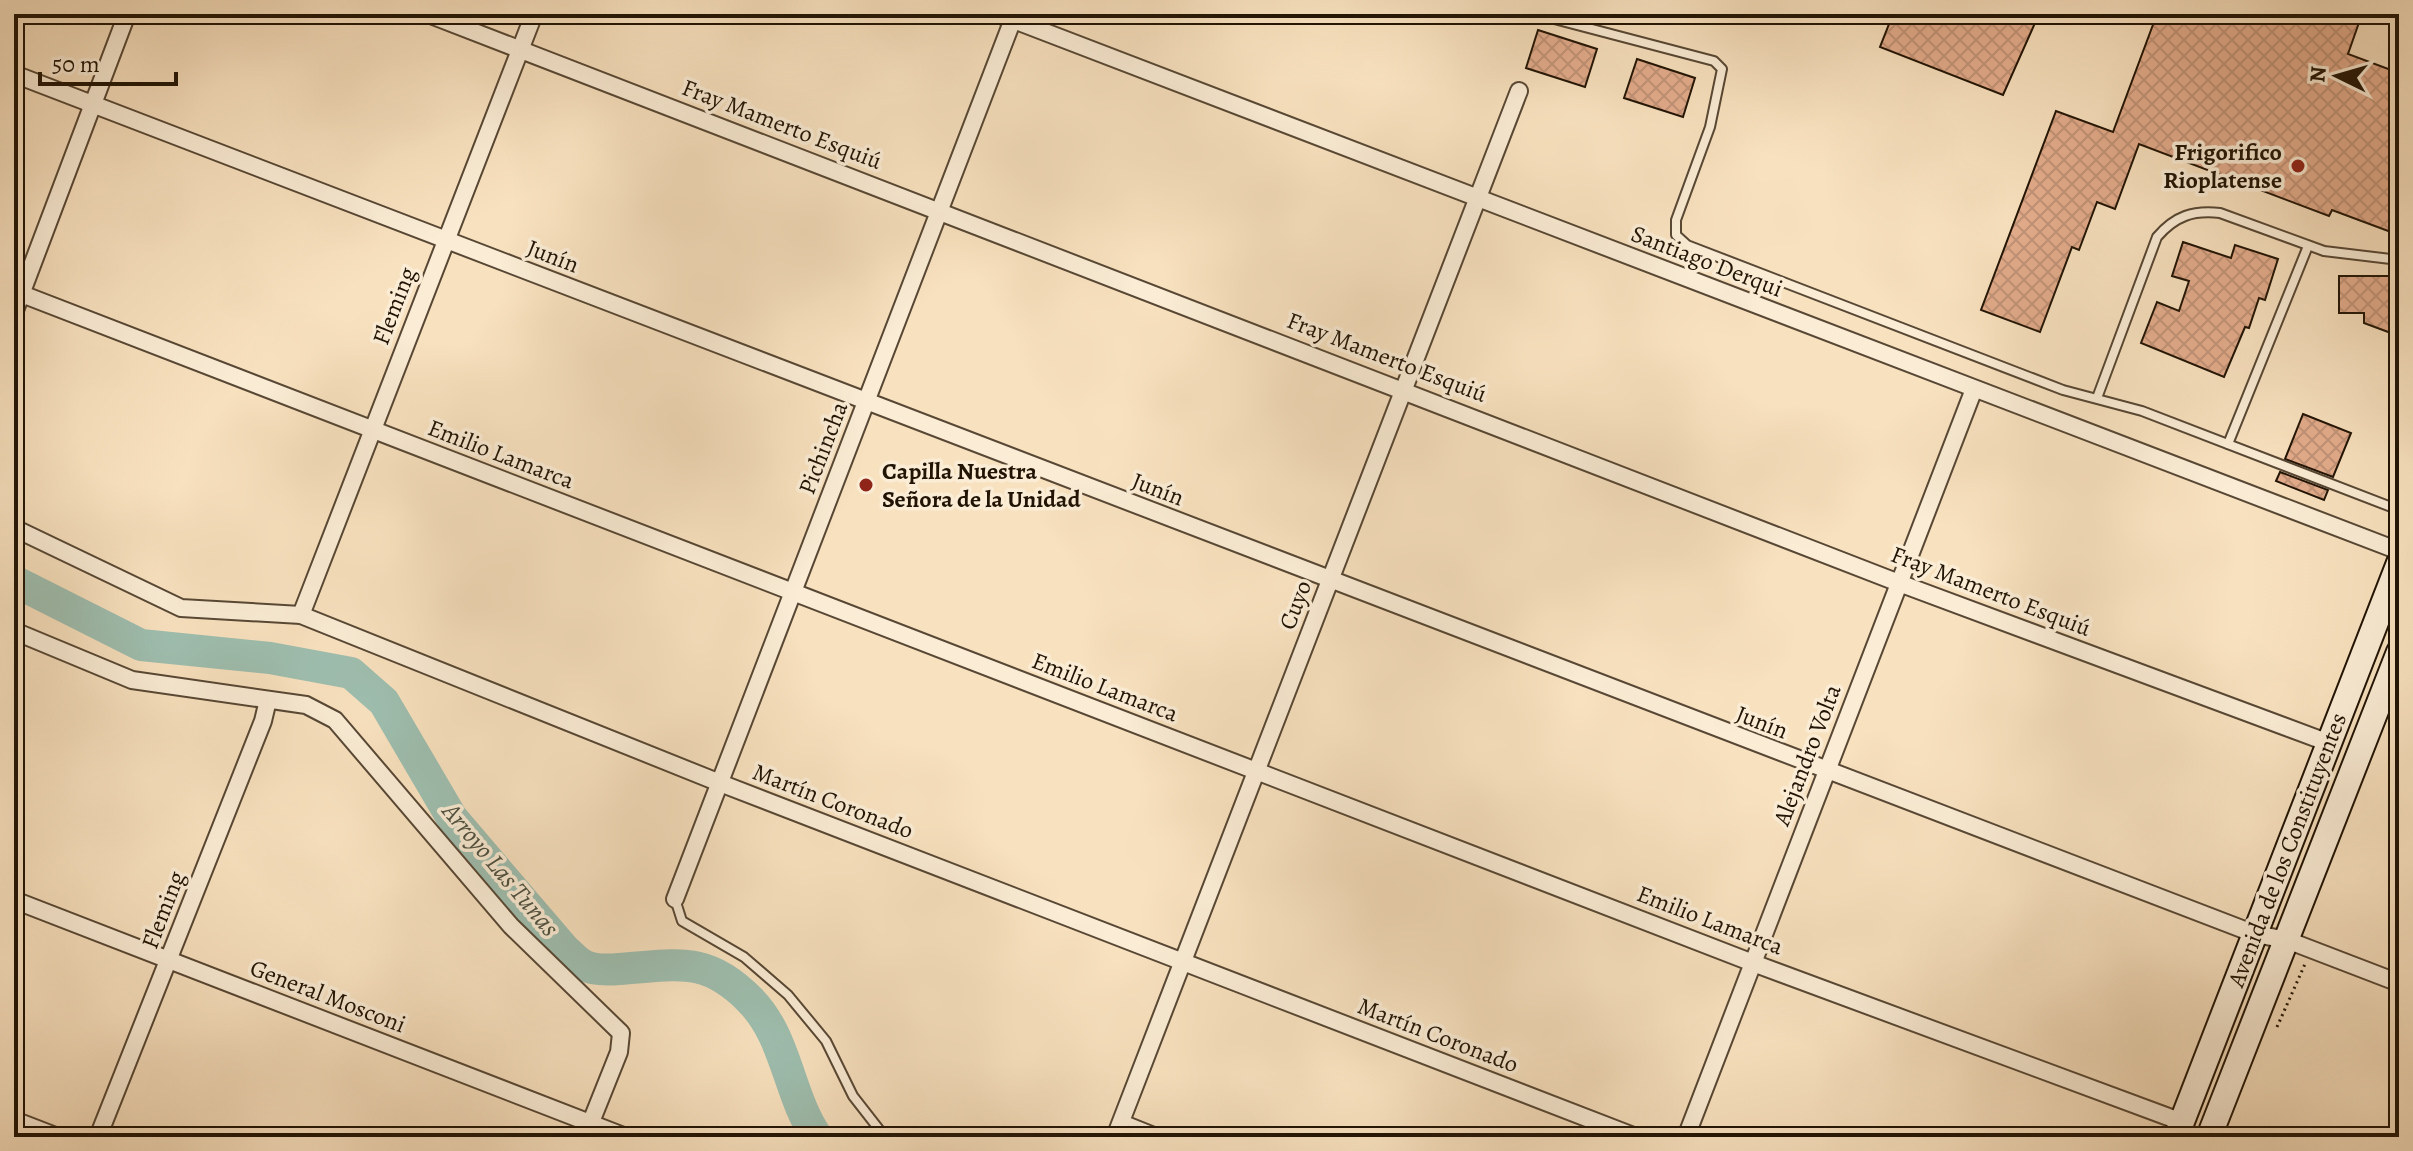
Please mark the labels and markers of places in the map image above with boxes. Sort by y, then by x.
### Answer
place label: Frigorifico Rioplatense [2163,136,2282,196]
marker: Frigorifico Rioplatense [2289,157,2307,175]
place label: Capilla Nuestra Señora de la Unidad [882,455,1081,515]
marker: Capilla Nuestra Señora de la Unidad [857,476,875,494]

